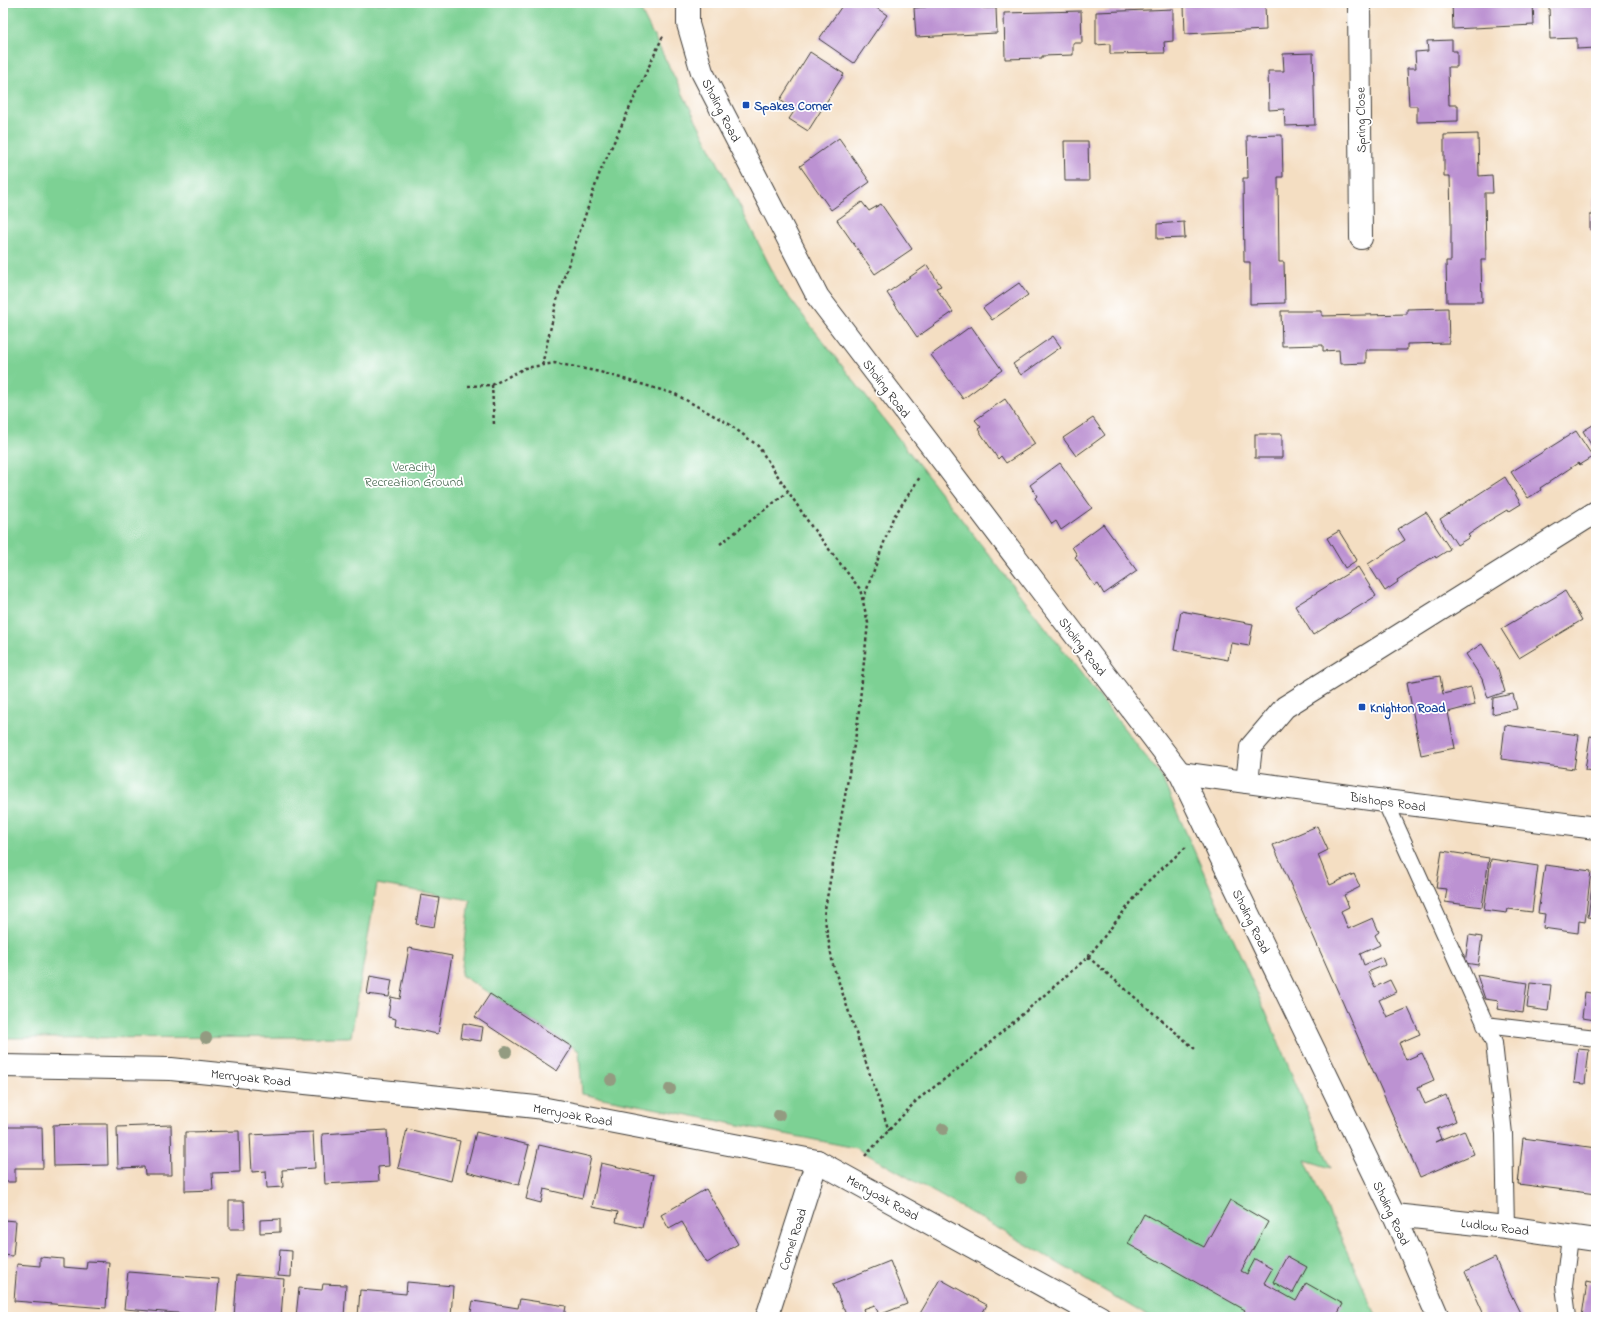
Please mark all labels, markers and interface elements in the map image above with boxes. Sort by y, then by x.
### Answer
street label: Sholing Road [696,76,745,147]
street label: Spring Close [1351,87,1373,153]
place label: Spakes Corner [754,97,833,116]
marker: Spakes Corner [741,100,751,110]
street label: Sholing Road [857,356,915,423]
park label: Veracity Recreation Ground [365,458,464,492]
street label: Sholing Road [1053,614,1111,681]
place label: Knighton Road [1370,699,1446,720]
marker: Knighton Road [1357,702,1367,712]
street label: Bishops Road [1348,788,1427,817]
street label: Sholing Road [1226,886,1275,958]
street label: Merryoak Road [210,1065,292,1093]
street label: Merryoak Road [531,1099,615,1133]
street label: Merryoak Road [842,1171,923,1227]
street label: Sholing Road [1367,1178,1414,1250]
street label: Cornel Road [775,1205,813,1273]
street label: Ludlow Road [1460,1214,1531,1241]

